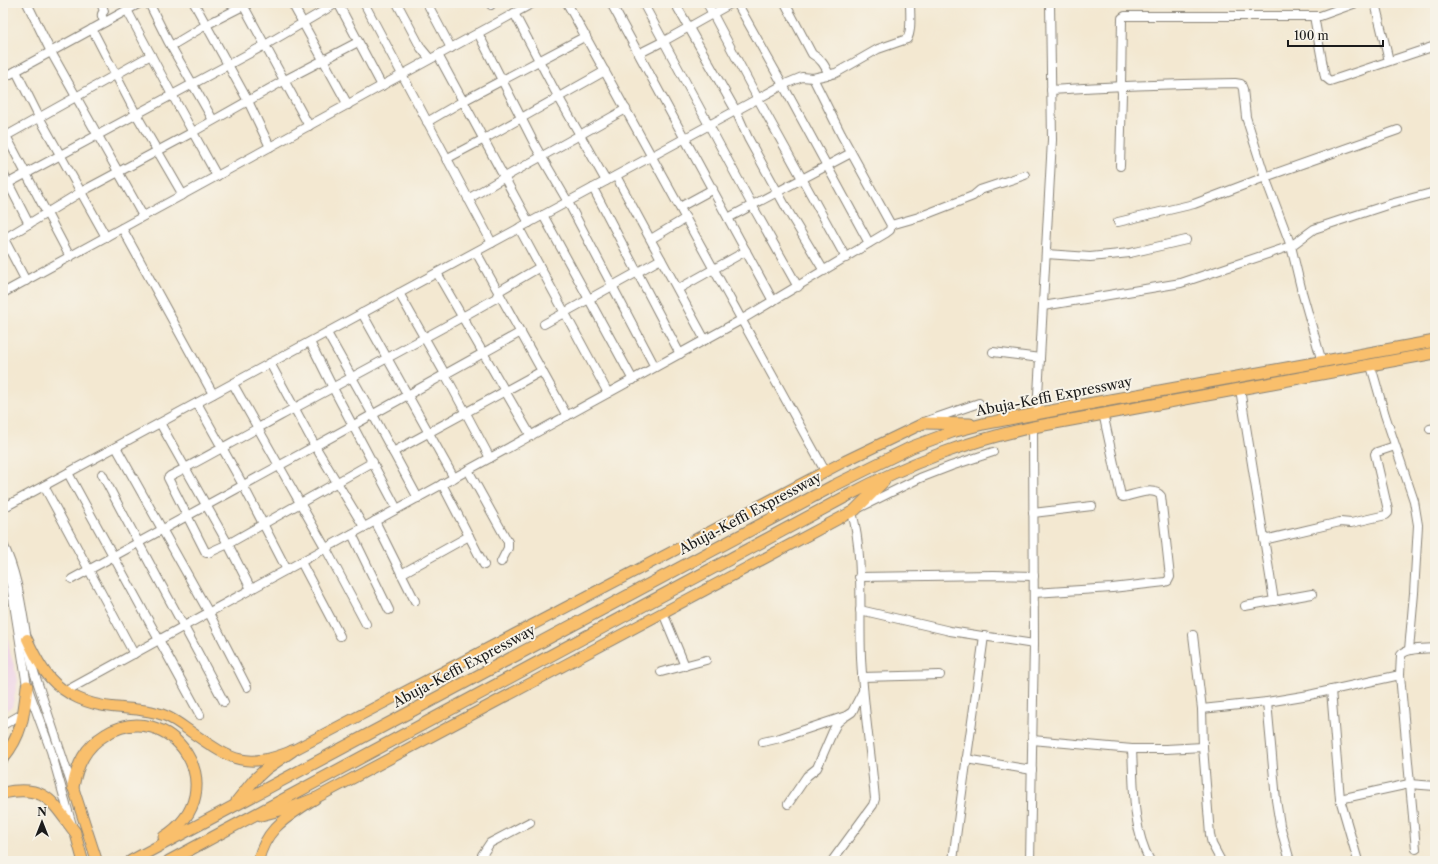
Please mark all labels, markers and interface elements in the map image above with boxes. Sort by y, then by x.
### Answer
scale bar [1288,22,1383,48]
text: 100 m [1294,28,1329,43]
street label: Abuja-Keffi Expressway [973,372,1134,420]
street label: Abuja-Keffi Expressway [675,468,824,559]
street label: Abuja-Keffi Expressway [389,621,538,712]
north arrow [22,802,62,842]
text: N [37,805,47,819]

